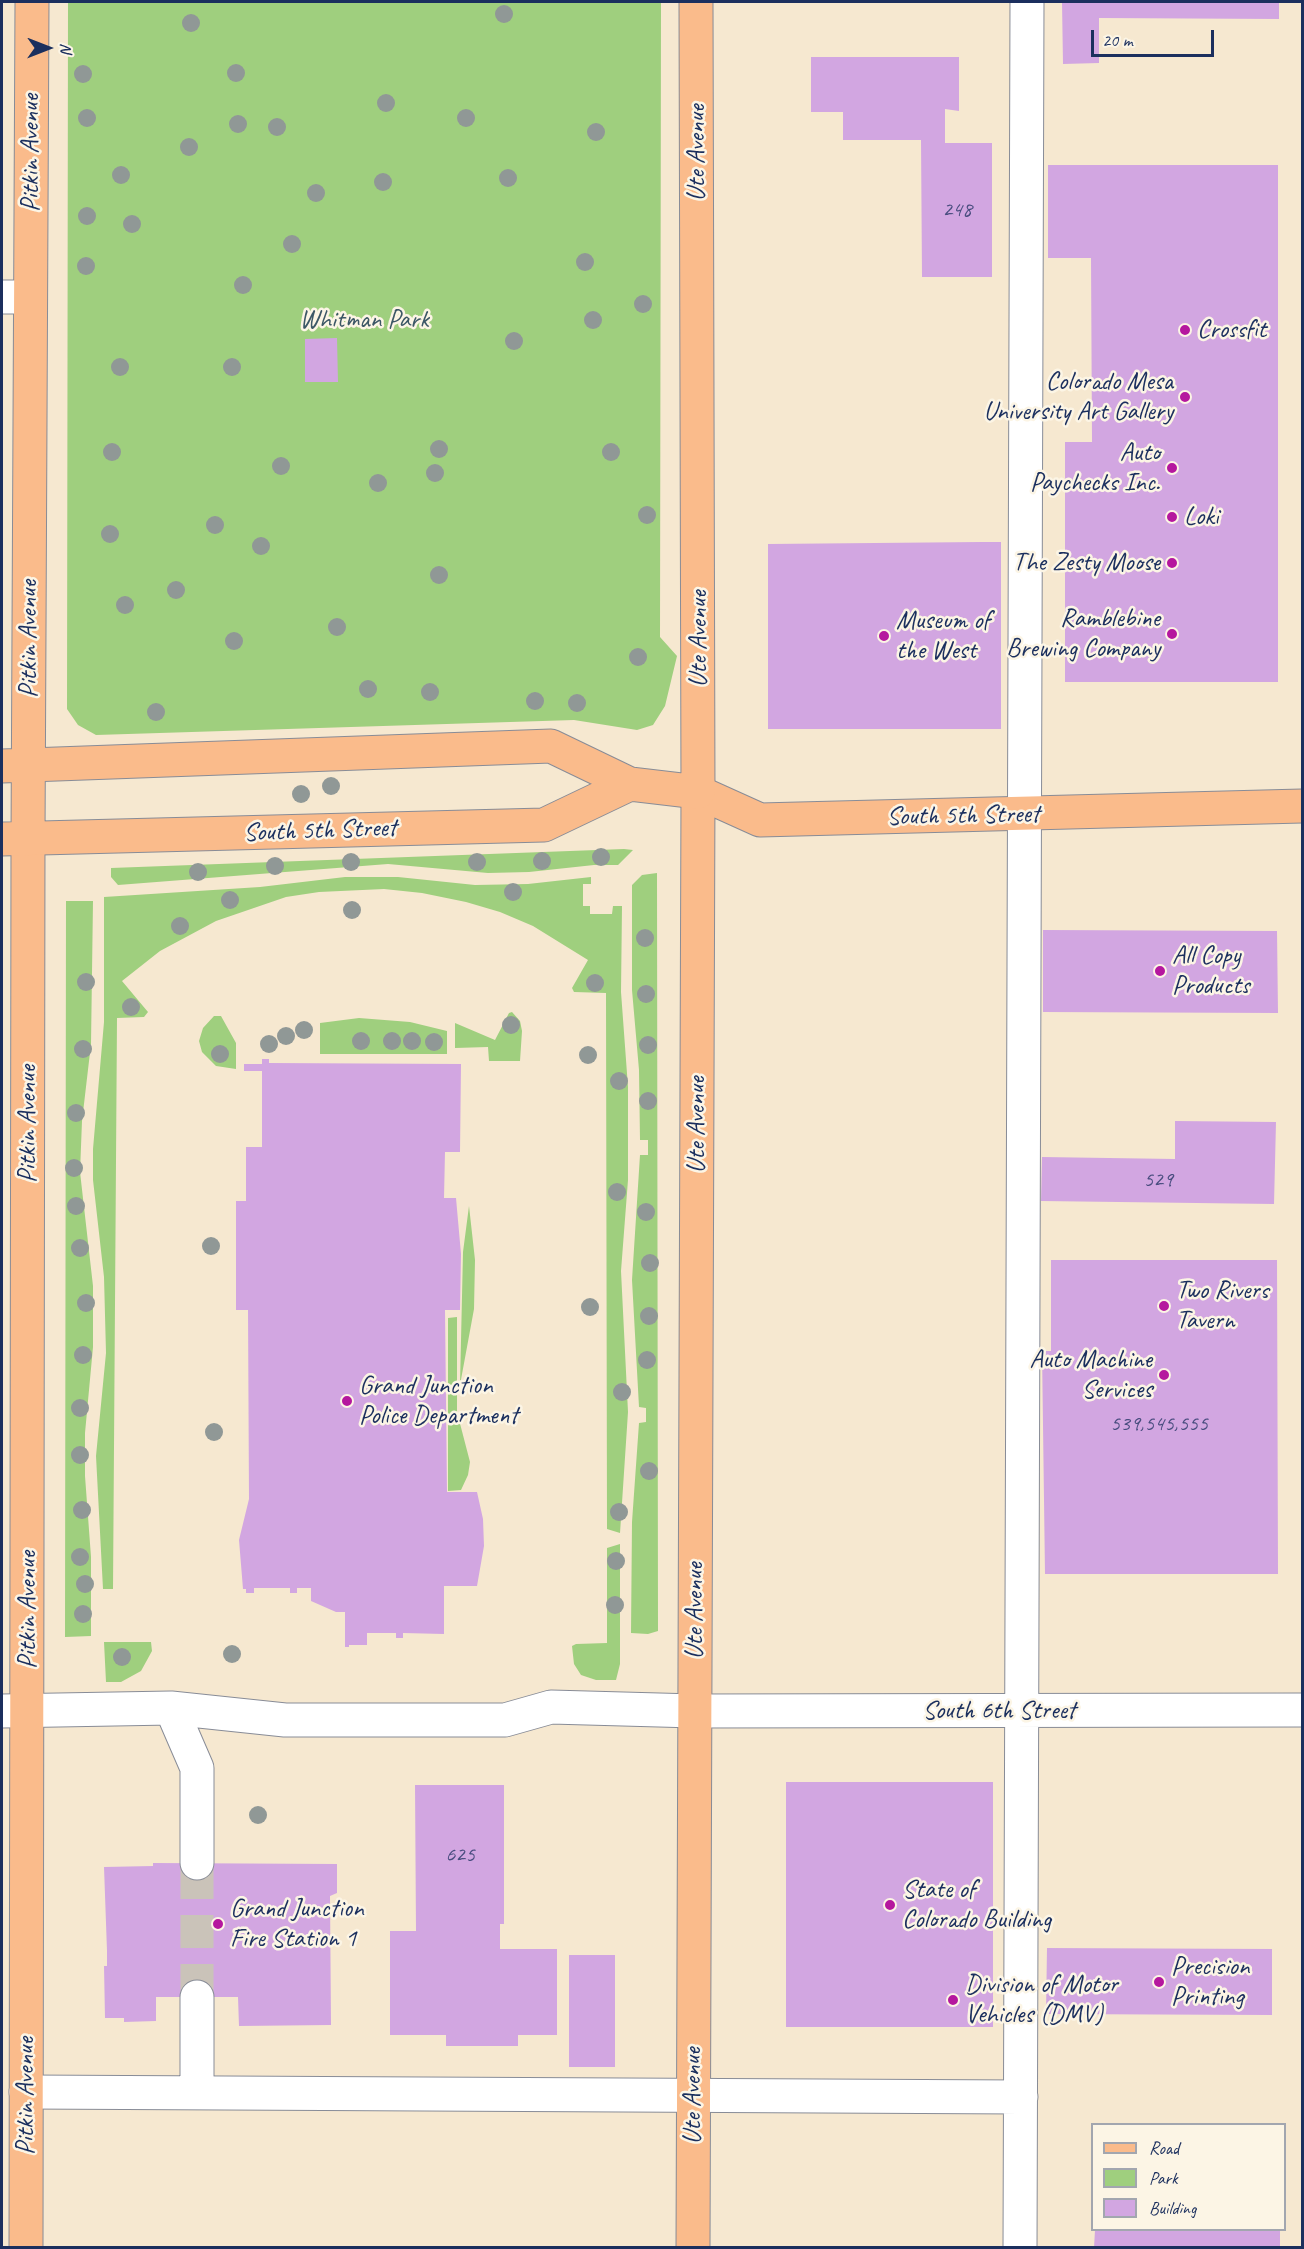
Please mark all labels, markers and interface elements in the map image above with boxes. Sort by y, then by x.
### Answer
north arrow [18,18,78,78]
scale bar [1094,18,1217,56]
text: 20 m [1102,29,1133,51]
text: N [56,43,76,53]
street label: Pitkin Avenue [15,94,47,212]
street label: Ute Avenue [681,105,713,201]
house number: 248 [942,197,972,223]
park label: Whitman Park [299,304,429,336]
place label: Crossfit [1197,314,1266,346]
marker: Crossfit [1178,323,1192,337]
place label: Colorado Mesa University Art Gallery [983,366,1173,428]
marker: Colorado Mesa University Art Gallery [1178,390,1192,404]
place label: Auto Paychecks Inc. [1030,437,1160,498]
marker: Auto Paychecks Inc. [1165,461,1179,475]
place label: Loki [1184,501,1219,533]
marker: Loki [1165,510,1179,524]
place label: The Zesty Moose [1013,547,1160,579]
marker: The Zesty Moose [1165,556,1179,570]
street label: Pitkin Avenue [13,580,45,698]
street label: Ute Avenue [683,591,715,687]
place label: Ramblebine Brewing Company [1006,603,1160,664]
place label: Museum of the West [896,605,990,666]
marker: Ramblebine Brewing Company [1165,627,1179,641]
marker: Museum of the West [877,629,891,643]
street label: South 5th Street [886,799,1040,833]
street label: South 5th Street [243,813,397,849]
place label: All Copy Products [1172,940,1250,1002]
marker: All Copy Products [1153,964,1167,978]
street label: Pitkin Avenue [12,1065,44,1183]
street label: Ute Avenue [681,1077,713,1173]
house number: 529 [1143,1167,1173,1193]
place label: Two Rivers Tavern [1176,1275,1269,1336]
marker: Two Rivers Tavern [1157,1299,1171,1313]
place label: Auto Machine Services [1029,1344,1152,1406]
marker: Auto Machine Services [1157,1368,1171,1382]
place label: Grand Junction Police Department [359,1370,518,1432]
marker: Grand Junction Police Department [340,1394,354,1408]
house number: 539,545,555 [1110,1411,1208,1437]
street label: Pitkin Avenue [12,1551,44,1669]
street label: Ute Avenue [679,1563,711,1659]
street label: South 6th Street [923,1695,1075,1727]
house number: 625 [445,1842,475,1868]
place label: State of Colorado Building [902,1874,1051,1936]
place label: Grand Junction Fire Station 1 [230,1893,364,1954]
marker: State of Colorado Building [883,1898,897,1912]
marker: Grand Junction Fire Station 1 [211,1917,225,1931]
place label: Precision Printing [1171,1951,1249,2012]
place label: Division of Motor Vehicles (DMV) [965,1969,1118,2030]
marker: Precision Printing [1152,1975,1166,1989]
marker: Division of Motor Vehicles (DMV) [946,1993,960,2007]
street label: Pitkin Avenue [10,2037,42,2155]
street label: Ute Avenue [677,2048,709,2144]
legend [1091,2123,1286,2231]
text: Road [1149,2137,1179,2159]
text: Park [1149,2167,1178,2189]
text: Building [1149,2197,1196,2219]

